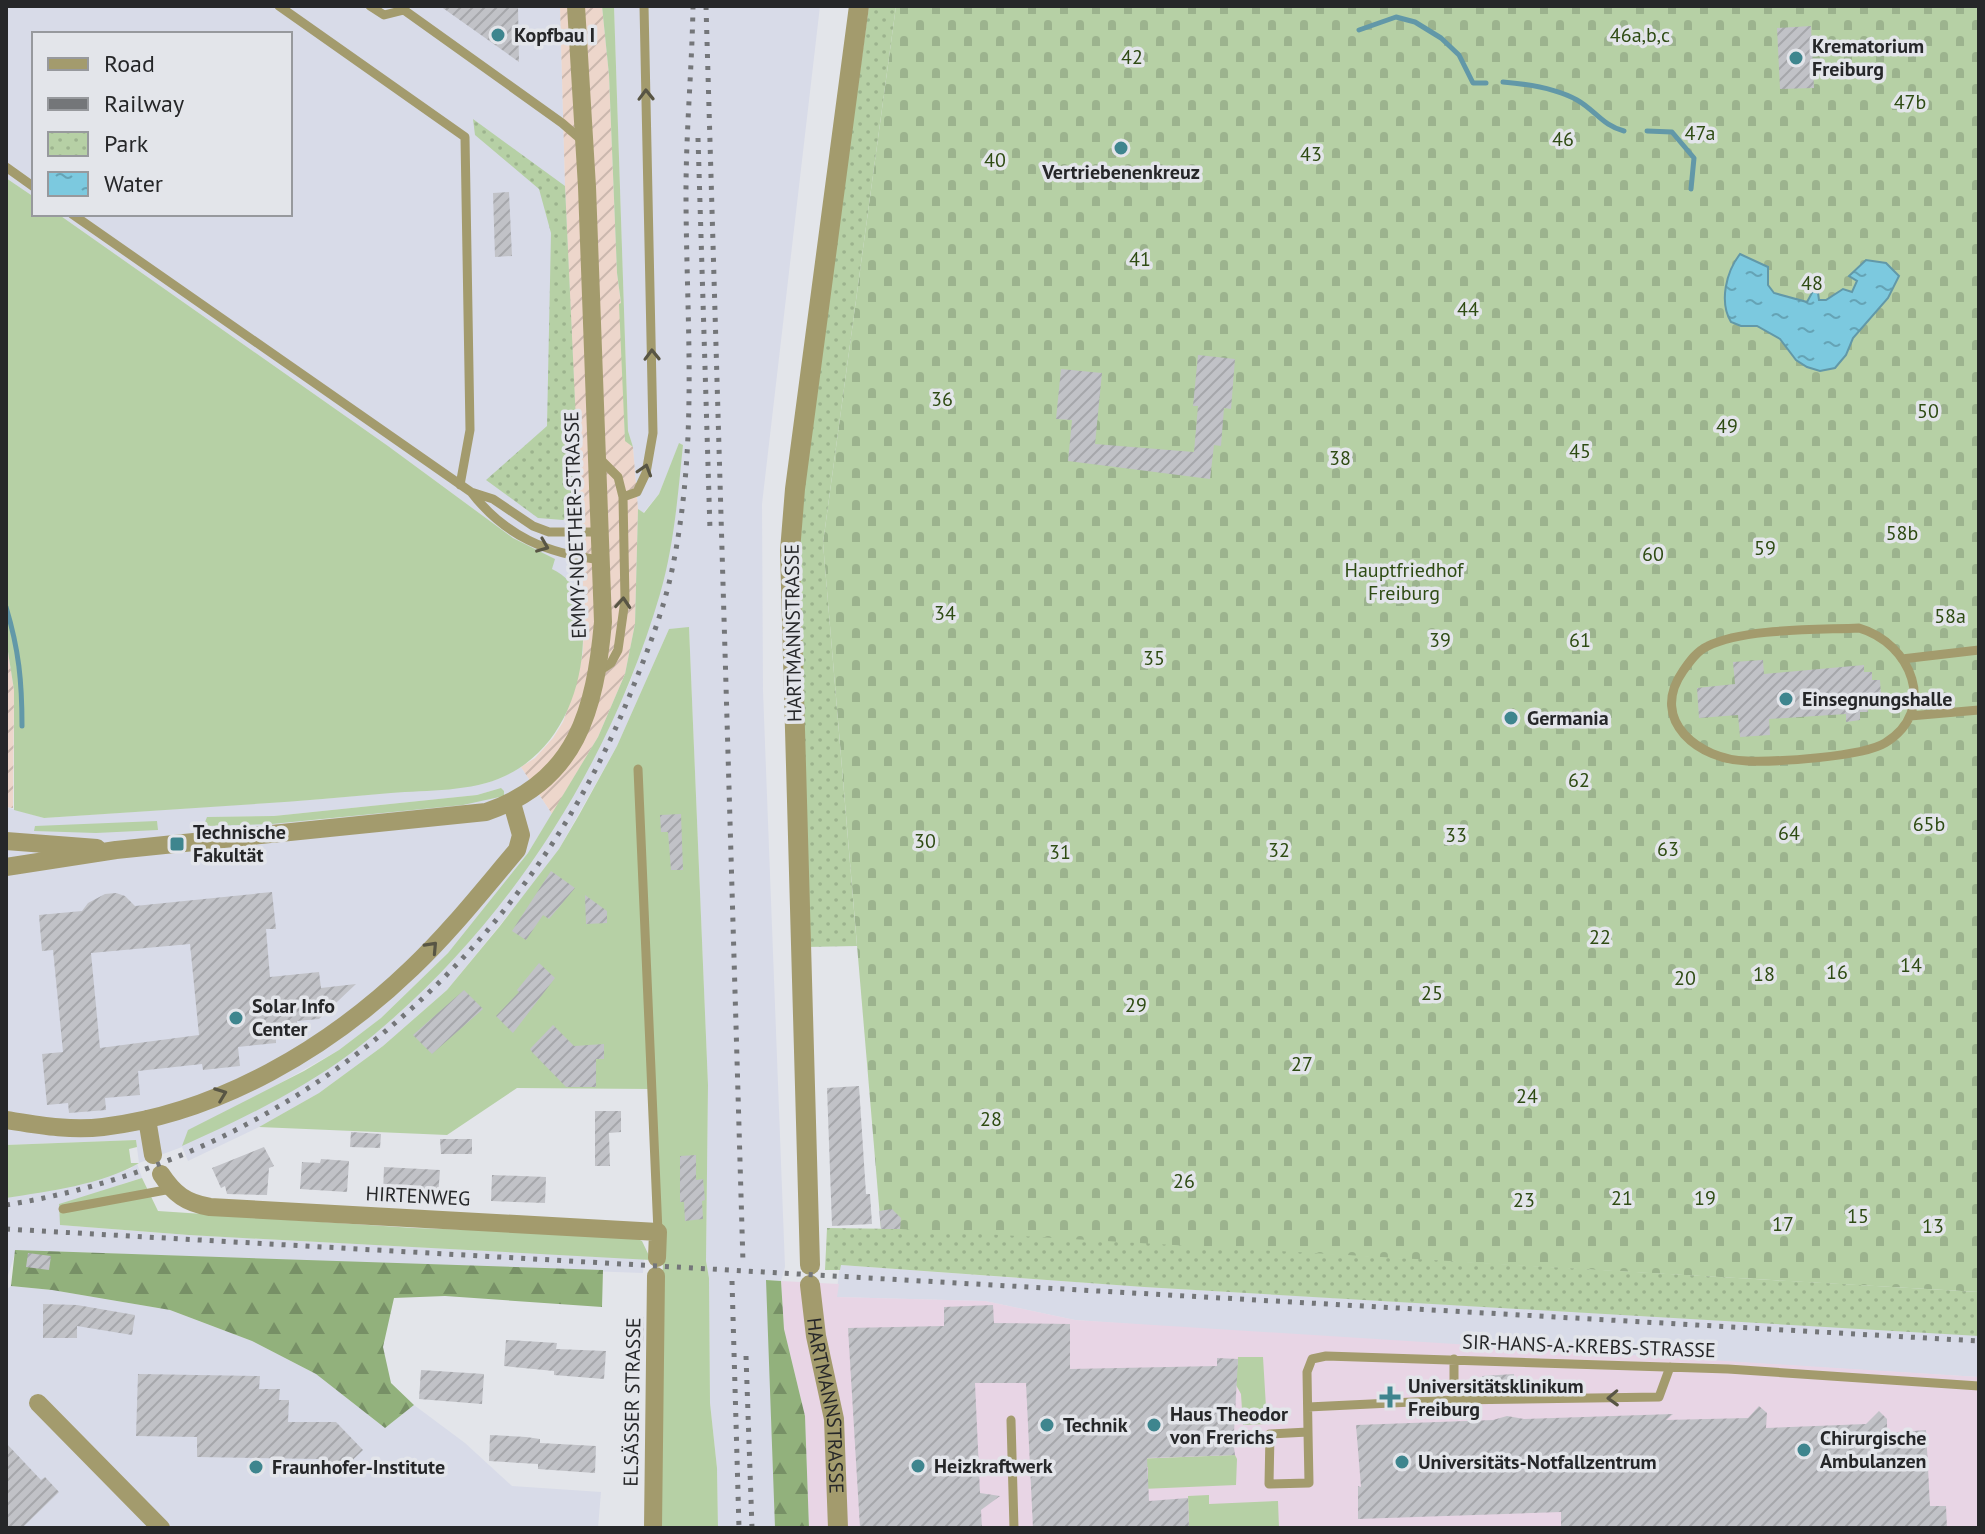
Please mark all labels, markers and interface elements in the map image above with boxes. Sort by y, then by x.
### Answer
place label: Kopfbau I [514,22,595,48]
park label: 46a,b,c [1610,22,1670,48]
marker: Kopfbau I [489,26,507,44]
legend [32,32,292,216]
place label: Krematorium Freiburg [1812,33,1924,82]
park label: 42 [1121,44,1143,70]
text: Road [104,48,155,79]
marker: Krematorium Freiburg [1787,49,1805,67]
text: Railway [104,88,184,119]
one-way arrow [637,88,654,101]
park label: 47b [1894,89,1926,115]
park label: 47a [1685,120,1715,146]
park label: 46 [1552,126,1574,152]
text: Park [104,128,149,159]
marker: Vertriebenenkreuz [1112,139,1130,157]
park label: 43 [1300,141,1322,167]
park label: 40 [984,147,1006,173]
place label: Vertriebenenkreuz [1041,159,1200,185]
text: Water [104,168,163,199]
park label: 41 [1129,246,1151,272]
park label: 48 [1801,270,1823,296]
park label: 44 [1457,296,1479,322]
one-way arrow [643,348,660,361]
park label: 36 [931,386,953,412]
park label: 50 [1917,398,1939,424]
street label: EMMY-NOETHER-STRASSE [558,411,592,639]
park label: 49 [1716,413,1738,439]
park label: 45 [1569,438,1591,464]
park label: 38 [1329,445,1351,471]
one-way arrow [636,464,652,478]
park label: 58b [1886,520,1918,546]
park label: 59 [1754,535,1776,561]
one-way arrow [534,537,549,553]
park label: 60 [1642,541,1664,567]
street label: HARTMANNSTRASSE [778,544,808,722]
park label: Hauptfriedhof Freiburg [1345,557,1465,606]
one-way arrow [614,596,631,609]
park label: 34 [934,600,956,626]
park label: 58a [1934,603,1966,629]
park label: 39 [1429,627,1451,653]
park label: 61 [1569,627,1591,653]
park label: 35 [1143,645,1165,671]
place label: Einsegnungshalle [1802,686,1952,712]
marker: Einsegnungshalle [1777,690,1795,708]
place label: Germania [1527,705,1609,731]
marker: Germania [1502,709,1520,727]
park label: 62 [1568,767,1590,793]
park label: 65b [1913,811,1945,837]
place label: Technische Fakultät [193,819,286,868]
park label: 64 [1778,820,1800,846]
park label: 33 [1445,822,1467,848]
park label: 30 [914,828,936,854]
marker: Technische Fakultät [168,835,186,853]
park label: 63 [1657,836,1679,862]
park label: 32 [1268,837,1290,863]
park label: 31 [1049,839,1071,865]
park label: 22 [1589,924,1611,950]
one-way arrow [423,942,437,956]
park label: 14 [1900,952,1922,978]
park label: 16 [1826,959,1848,985]
park label: 18 [1753,961,1775,987]
park label: 20 [1674,965,1696,991]
park label: 25 [1421,980,1443,1006]
park label: 29 [1125,992,1147,1018]
place label: Solar Info Center [252,993,335,1042]
marker: Solar Info Center [227,1009,245,1027]
park label: 27 [1291,1051,1313,1077]
park label: 24 [1516,1083,1538,1109]
one-way arrow [213,1088,227,1104]
park label: 28 [980,1106,1002,1132]
park label: 26 [1173,1168,1195,1194]
street label: HIRTENWEG [365,1180,471,1212]
park label: 21 [1611,1185,1633,1211]
park label: 19 [1694,1185,1716,1211]
park label: 23 [1513,1187,1535,1213]
park label: 15 [1847,1203,1869,1229]
park label: 17 [1772,1211,1794,1237]
park label: 13 [1922,1213,1944,1239]
street label: HARTMANNSTRASSE [801,1316,850,1494]
street label: ELSÄSSER STRASSE [618,1317,646,1487]
street label: SIR-HANS-A.-KREBS-STRASSE [1462,1329,1716,1363]
place label: Universitätsklinikum Freiburg [1408,1373,1584,1422]
marker: Universitätsklinikum Freiburg [1379,1386,1401,1408]
one-way arrow [1606,1389,1618,1407]
place label: Haus Theodor von Frerichs [1169,1401,1288,1450]
place label: Technik [1063,1412,1128,1438]
marker: Technik [1038,1416,1056,1434]
marker: Haus Theodor von Frerichs [1145,1416,1163,1434]
place label: Chirurgische Ambulanzen [1820,1425,1927,1474]
marker: Chirurgische Ambulanzen [1795,1441,1813,1459]
place label: Universitäts-Notfallzentrum [1418,1449,1657,1475]
place label: Heizkraftwerk [934,1453,1053,1479]
marker: Universitäts-Notfallzentrum [1393,1453,1411,1471]
place label: Fraunhofer-Institute [272,1454,445,1480]
marker: Heizkraftwerk [909,1457,927,1475]
marker: Fraunhofer-Institute [247,1458,265,1476]

